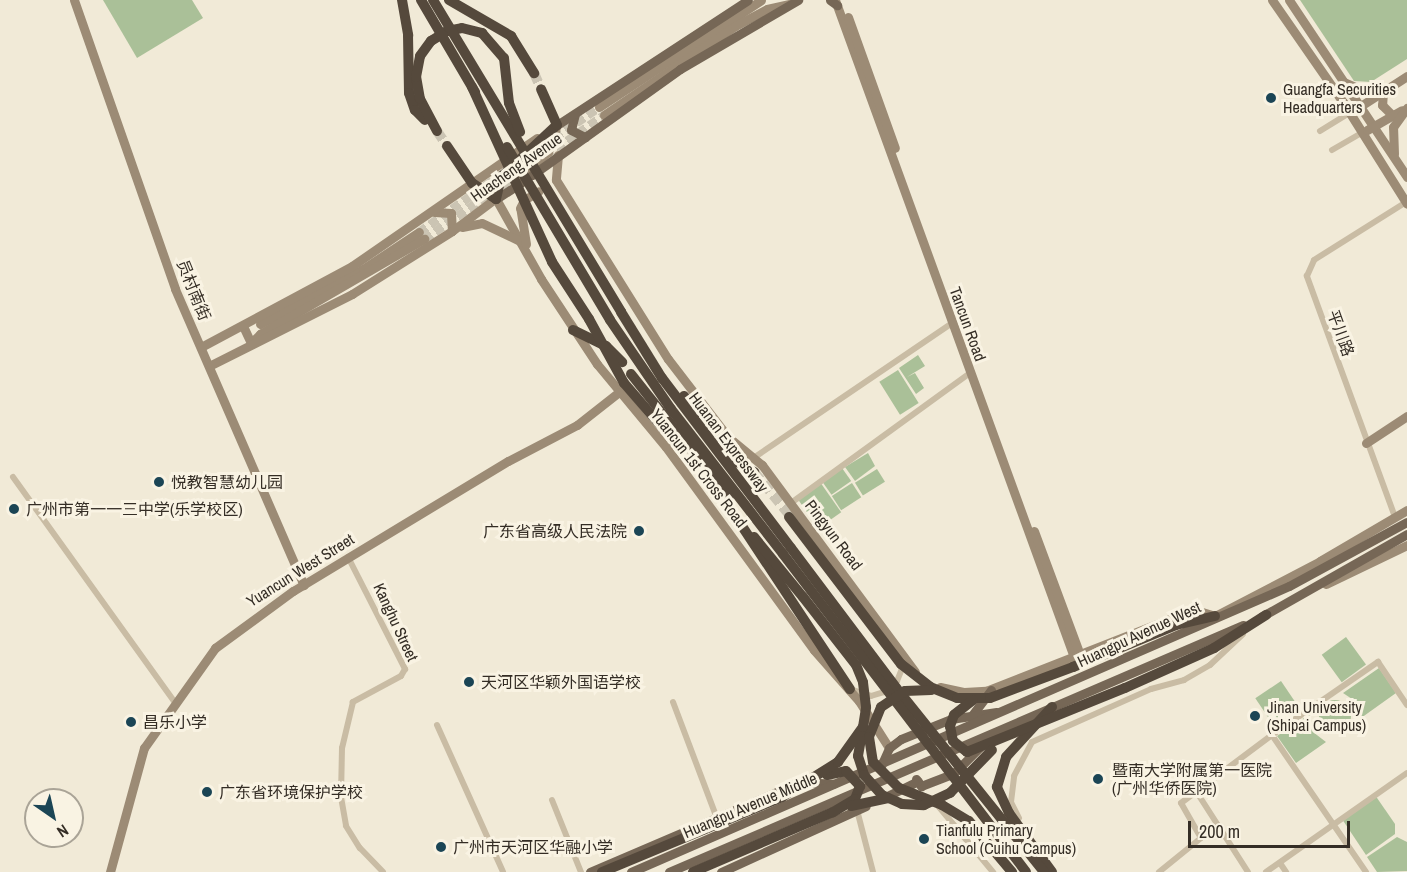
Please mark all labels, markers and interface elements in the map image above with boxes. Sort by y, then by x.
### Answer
place label: Guangfa Securities Headquarters [1283,79,1396,117]
marker: Guangfa Securities Headquarters [1264,91,1278,105]
street label: Huacheng Avenue [466,128,566,206]
street label: 员村南街 [173,257,215,323]
street label: Tancun Road [946,284,990,364]
street label: 平川路 [1324,307,1358,359]
street label: Huanan Expressway [685,388,773,496]
street label: Yuancun 1st Cross Road [647,405,751,531]
place label: 悦教智慧幼儿园 [171,472,283,492]
marker: 悦教智慧幼儿园 [152,475,166,489]
street label: Pingyun Road [801,496,867,574]
place label: 广州市第一一三中学(乐学校区) [26,499,243,519]
marker: 广州市第一一三中学(乐学校区) [7,502,21,516]
place label: 广东省高级人民法院 [483,521,627,541]
marker: 广东省高级人民法院 [632,524,646,538]
street label: Yuancun West Street [243,529,357,611]
street label: Kanghu Street [370,580,422,664]
street label: Huangpu Avenue West [1074,597,1204,671]
place label: 天河区华颖外国语学校 [481,672,641,692]
marker: 天河区华颖外国语学校 [462,675,476,689]
place label: Jinan University (Shipai Campus) [1267,697,1366,735]
marker: Jinan University (Shipai Campus) [1248,709,1262,723]
place label: 昌乐小学 [143,712,207,732]
marker: 昌乐小学 [124,715,138,729]
place label: 暨南大学附属第一医院 (广州华侨医院) [1112,760,1272,798]
street label: Huangpu Avenue Middle [680,768,820,842]
marker: 暨南大学附属第一医院 (广州华侨医院) [1089,770,1107,788]
place label: 广东省环境保护学校 [219,782,363,802]
marker: 广东省环境保护学校 [200,785,214,799]
north arrow [24,788,84,848]
scale bar [1191,809,1353,847]
text: N [53,819,73,843]
text: 200 m [1199,819,1240,844]
place label: Tianfulu Primary School (Cuihu Campus) [936,820,1076,858]
marker: Tianfulu Primary School (Cuihu Campus) [917,832,931,846]
place label: 广州市天河区华融小学 [453,837,613,857]
marker: 广州市天河区华融小学 [434,840,448,854]

